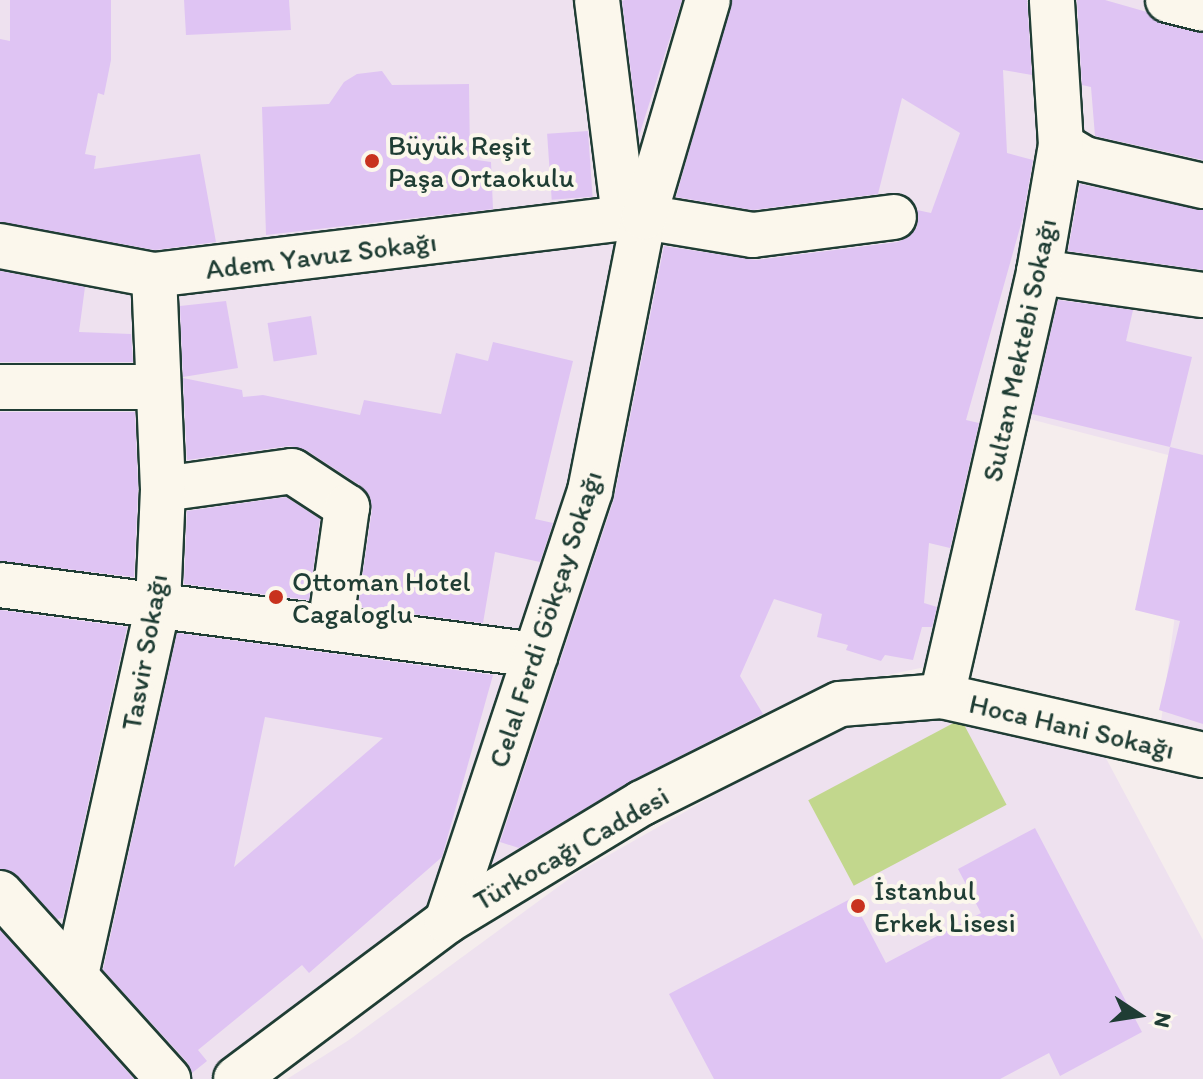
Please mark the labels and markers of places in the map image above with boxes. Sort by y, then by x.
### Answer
place label: Büyük Reşit Paşa Ortaokulu [388,128,574,194]
marker: Büyük Reşit Paşa Ortaokulu [363,152,381,170]
place label: Ottoman Hotel Cagaloglu [292,564,470,630]
marker: Ottoman Hotel Cagaloglu [267,588,285,606]
place label: İstanbul Erkek Lisesi [874,873,1015,939]
marker: İstanbul Erkek Lisesi [849,897,867,915]

